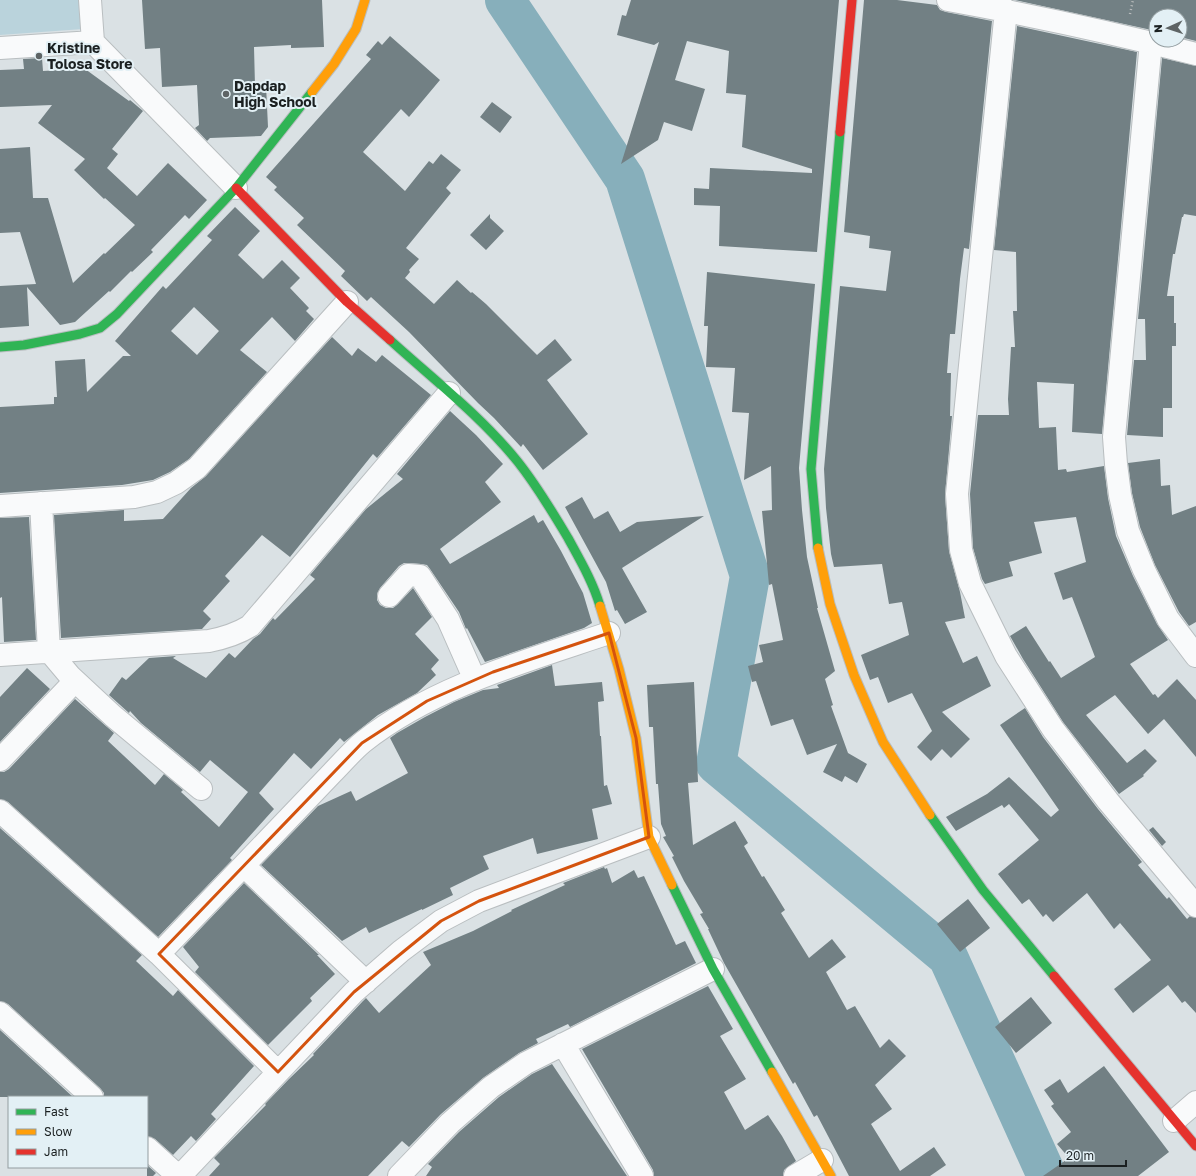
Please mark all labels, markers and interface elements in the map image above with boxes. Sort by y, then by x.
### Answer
north arrow [1148,8,1188,48]
text: N [1151,24,1164,33]
place label: Kristine Tolosa Store [47,39,133,72]
marker: Kristine Tolosa Store [34,51,44,61]
place label: Dapdap High School [234,77,317,110]
marker: Dapdap High School [221,89,231,99]
legend [8,1096,148,1168]
text: Fast [44,1104,69,1119]
text: Slow [44,1124,72,1139]
scale bar [1060,1142,1126,1168]
text: Jam [44,1144,68,1159]
text: 20 m [1066,1148,1094,1163]

